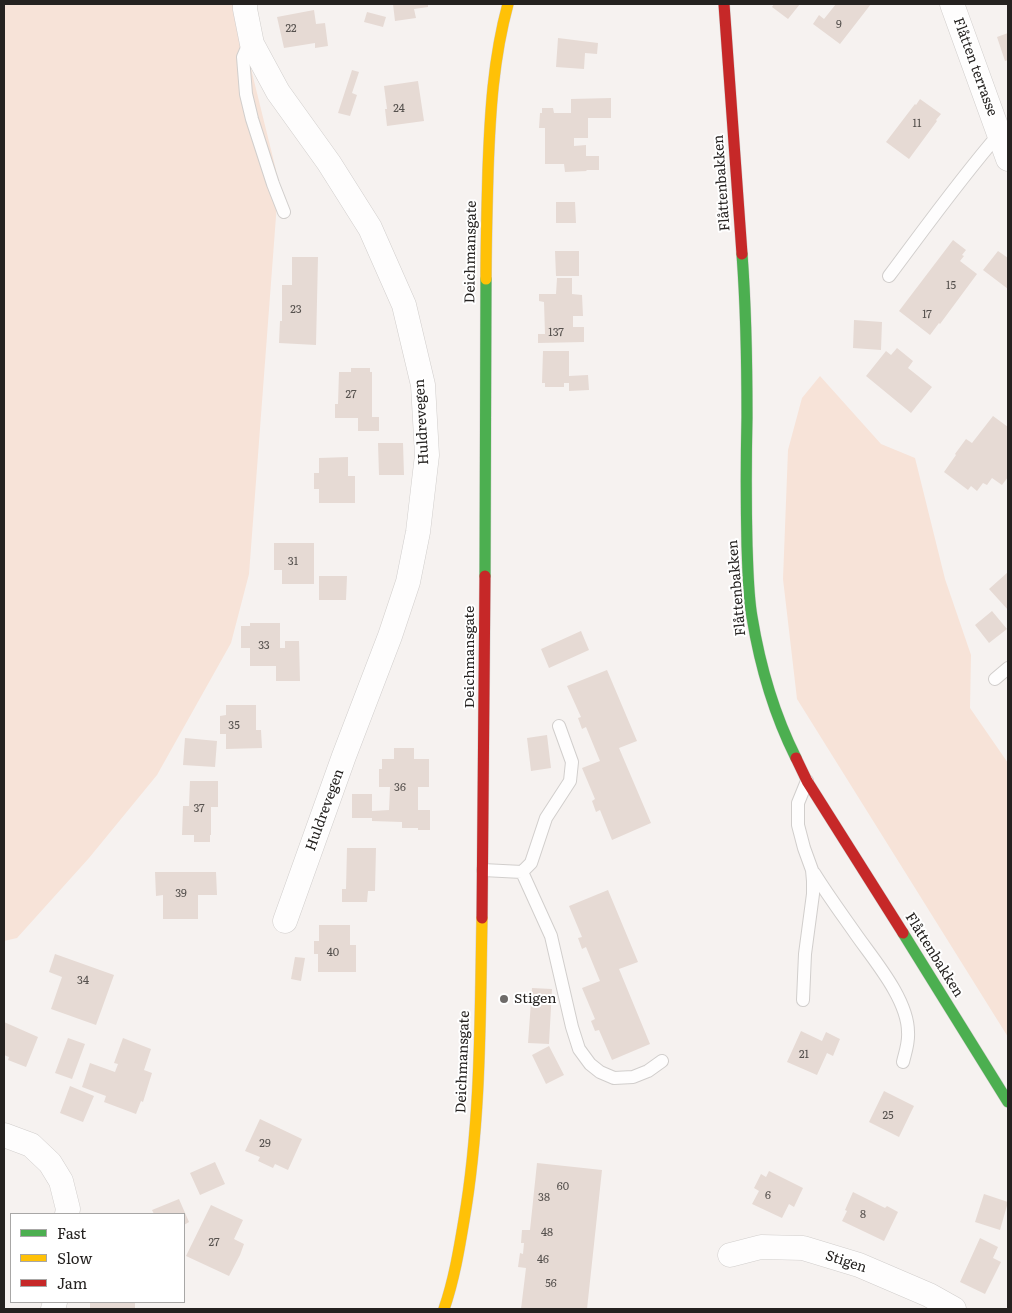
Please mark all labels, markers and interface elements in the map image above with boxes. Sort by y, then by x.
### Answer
street label: Flåtten terrasse [949,15,1001,119]
house number: 9 [836,18,842,32]
house number: 22 [285,22,297,36]
house number: 24 [393,102,405,116]
house number: 11 [913,117,921,131]
street label: Flåttenbakken [710,134,734,232]
street label: Deichmansgate [462,200,480,304]
house number: 15 [946,279,956,293]
house number: 23 [290,303,302,317]
house number: 17 [922,308,932,322]
house number: 137 [548,326,564,340]
street label: Huldrevegen [411,379,433,465]
house number: 27 [345,388,357,402]
street label: Flåttenbakken [724,539,750,637]
house number: 31 [288,555,298,569]
street label: Deichmansgate [462,606,478,708]
house number: 33 [258,639,270,653]
house number: 35 [228,719,240,733]
street label: Huldrevegen [302,767,348,853]
house number: 36 [394,781,406,795]
house number: 37 [193,802,205,816]
house number: 39 [175,887,187,901]
street label: Flåttenbakken [901,910,967,1000]
house number: 40 [327,946,339,960]
house number: 34 [77,974,89,988]
place label: Stigen [514,991,556,1007]
marker: Stigen [498,993,510,1005]
street label: Deichmansgate [453,1010,473,1114]
house number: 21 [799,1048,809,1062]
house number: 25 [882,1109,894,1123]
house number: 29 [259,1137,271,1151]
house number: 60 [557,1180,569,1194]
house number: 6 [765,1189,771,1203]
house number: 38 [538,1191,550,1205]
house number: 8 [860,1208,866,1222]
legend [10,1213,185,1303]
text: Fast [57,1221,86,1244]
house number: 48 [541,1226,553,1240]
house number: 27 [208,1236,220,1250]
text: Slow [57,1246,92,1269]
street label: Stigen [823,1247,869,1277]
house number: 46 [537,1253,549,1267]
text: Jam [57,1271,87,1294]
house number: 56 [545,1277,557,1291]

